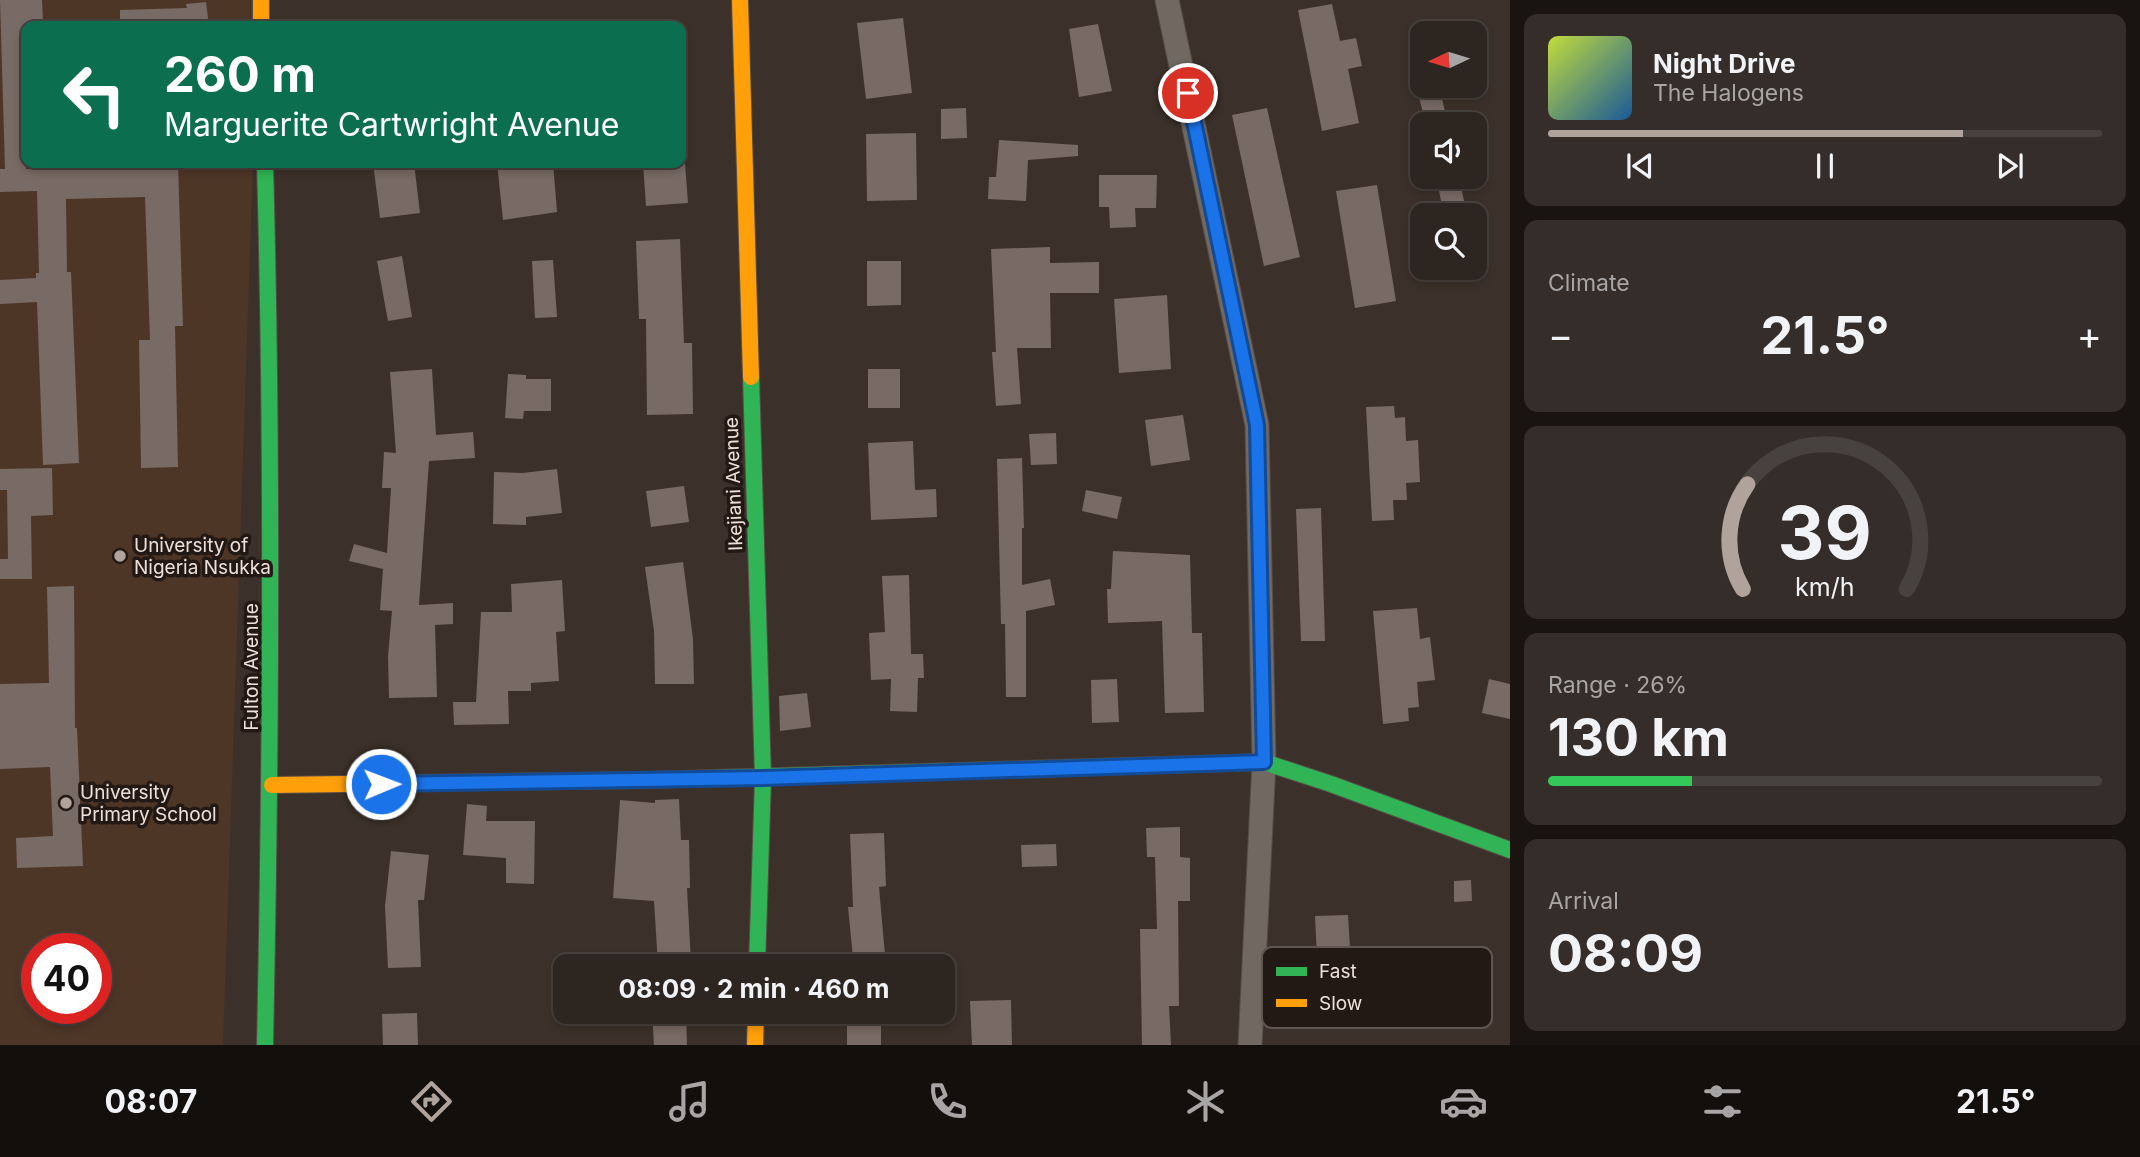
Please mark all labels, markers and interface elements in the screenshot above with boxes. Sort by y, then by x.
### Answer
north arrow [1410,21,1488,98]
map controls [1410,21,1487,280]
text: 260 m [164,45,316,104]
text: Night Drive [1653,48,1795,79]
icon: left [49,49,140,140]
pin [1158,63,1218,123]
icon: arrive [1169,74,1207,112]
text: The Halogens [1653,79,1804,107]
text: Marguerite Cartwright Avenue [164,105,619,144]
button: sound [1410,112,1487,189]
icon: previous [1621,147,1659,185]
icon: pause [1806,147,1844,185]
icon: next [1991,147,2029,185]
button: search [1410,203,1487,280]
text: Climate [1548,269,1630,297]
text: 21.5° [1760,304,1890,367]
text: − [1548,312,1573,358]
text: + [2077,312,2102,358]
street label: Ikejiani Avenue [720,417,747,551]
text: 39 [1778,488,1872,577]
place label: University of Nigeria Nsukka [134,534,271,579]
marker: University of Nigeria Nsukka [112,548,128,564]
text: km/h [1795,571,1855,601]
street label: Fulton Avenue [240,603,263,731]
text: Range · 26% [1548,671,1687,699]
text: 130 km [1548,706,1729,769]
position arrow [344,747,418,821]
place label: University Primary School [80,781,217,826]
marker: University Primary School [58,795,74,811]
text: Arrival [1548,887,1619,915]
text: 08:09 [1548,922,1703,985]
speed limit sign: 40 [21,933,112,1024]
legend [1262,947,1492,1028]
text: Fast [1319,960,1357,983]
text: 08:09 · 2 min · 460 m [619,973,889,1004]
text: Slow [1319,992,1362,1015]
icon: directions [407,1077,456,1126]
icon: music [665,1077,714,1126]
icon: phone [923,1077,972,1126]
icon: climate [1181,1077,1230,1126]
icon: car [1439,1077,1488,1126]
icon: filters [1698,1077,1747,1126]
text: 08:07 [105,1082,197,1121]
text: 21.5° [1956,1082,2035,1121]

